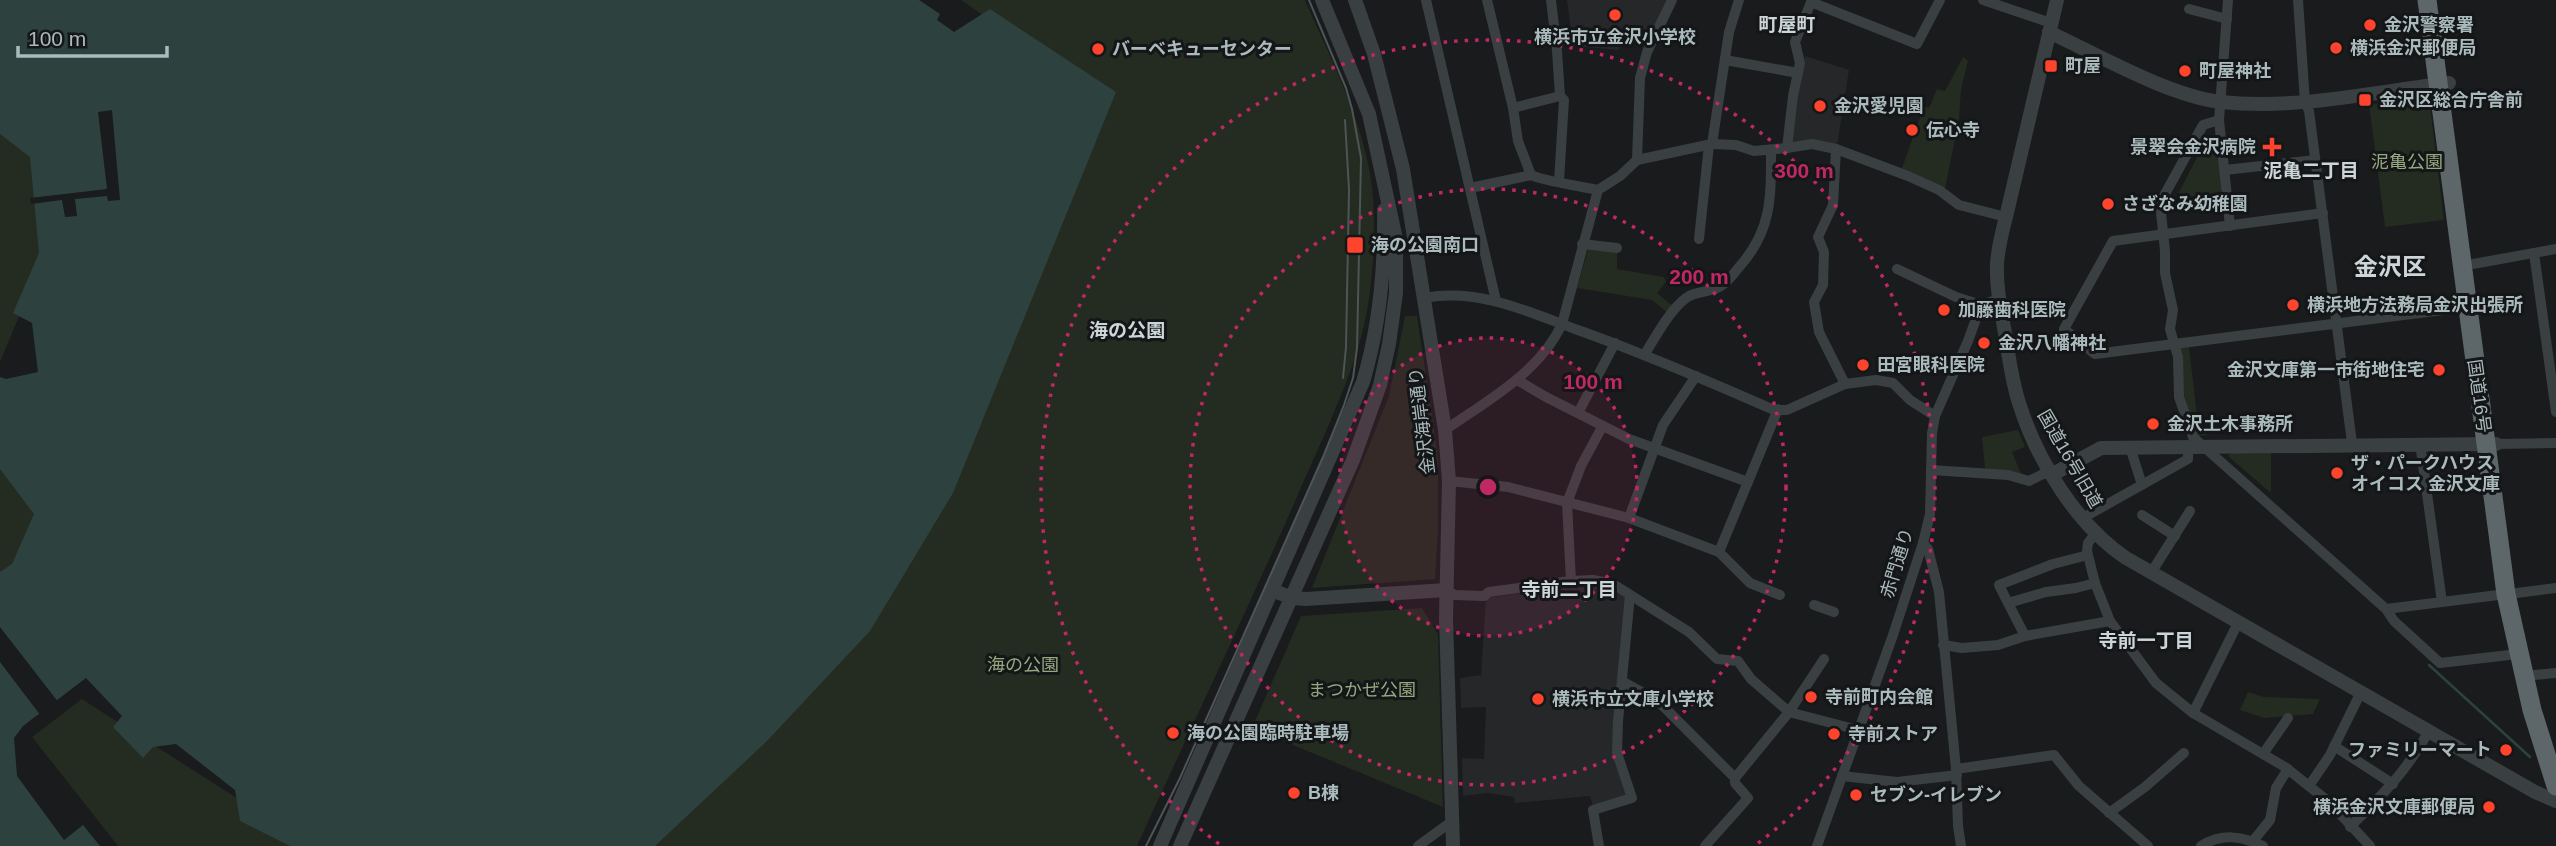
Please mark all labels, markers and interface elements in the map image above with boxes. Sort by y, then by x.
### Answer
marker: 横浜市立金沢小学校 [1607,7,1623,23]
scale bar [18,14,166,58]
district label: 町屋町 [1758,14,1816,35]
place label: 金沢警察署 [2384,15,2474,35]
marker: 金沢警察署 [2362,17,2378,33]
text: 100 m [28,27,86,50]
place label: 横浜市立金沢小学校 [1534,27,1696,47]
place label: 横浜金沢郵便局 [2350,38,2476,58]
place label: バーベキューセンター [1112,39,1292,59]
marker: 横浜金沢郵便局 [2328,40,2344,56]
marker: バーベキューセンター [1090,41,1106,57]
place label: 町屋 [2065,56,2101,76]
marker: 町屋 [2043,58,2059,74]
place label: 町屋神社 [2199,61,2271,81]
marker: 町屋神社 [2177,63,2193,79]
place label: 金沢区総合庁舎前 [2379,90,2523,110]
marker: 金沢区総合庁舎前 [2357,92,2373,108]
place label: 金沢愛児園 [1834,96,1924,116]
marker: 金沢愛児園 [1812,98,1828,114]
place label: 伝心寺 [1926,120,1980,140]
marker: 伝心寺 [1904,122,1920,138]
place label: 景翠会金沢病院 [2130,137,2256,157]
marker: 景翠会金沢病院 [2262,137,2282,157]
park label: 泥亀公園 [2371,152,2443,172]
text: 300 m [1774,159,1834,182]
district label: 泥亀二丁目 [2263,160,2359,181]
place label: さざなみ幼稚園 [2122,194,2248,214]
marker: さざなみ幼稚園 [2100,196,2116,212]
marker: 海の公園南口 [1345,235,1365,255]
place label: 海の公園南口 [1371,235,1479,255]
district label: 金沢区 [2354,253,2426,280]
text: 200 m [1669,265,1729,288]
place label: 横浜地方法務局金沢出張所 [2307,295,2523,315]
marker: 横浜地方法務局金沢出張所 [2285,297,2301,313]
place label: 加藤歯科医院 [1958,300,2066,320]
marker: 加藤歯科医院 [1936,302,1952,318]
district label: 海の公園 [1089,320,1165,341]
place label: 金沢八幡神社 [1998,333,2106,353]
marker: 金沢八幡神社 [1976,335,1992,351]
place label: 田宮眼科医院 [1877,355,1985,375]
marker: 田宮眼科医院 [1855,357,1871,373]
street label: 国道16号 [2464,358,2494,434]
place label: 金沢文庫第一市街地住宅 [2227,360,2425,380]
marker: 金沢文庫第一市街地住宅 [2431,362,2447,378]
street label: 金沢海岸通り [1405,366,1439,476]
text: 100 m [1563,370,1623,393]
street label: 国道16号旧道 [2034,406,2106,512]
place label: 金沢土木事務所 [2167,414,2293,434]
marker: 金沢土木事務所 [2145,416,2161,432]
place label: ザ・パークハウス オイコス 金沢文庫 [2351,453,2500,494]
marker: ザ・パークハウス オイコス 金沢文庫 [2329,465,2345,481]
centre of rings [1476,475,1500,499]
street label: 赤門通り [1877,526,1917,600]
district label: 寺前二丁目 [1521,579,1617,600]
district label: 寺前一丁目 [2098,630,2194,651]
park label: 海の公園 [987,655,1059,675]
park label: まつかぜ公園 [1308,680,1416,700]
place label: 寺前町内会館 [1825,687,1933,707]
place label: 横浜市立文庫小学校 [1552,689,1714,709]
marker: 寺前町内会館 [1803,689,1819,705]
marker: 横浜市立文庫小学校 [1530,691,1546,707]
place label: 海の公園臨時駐車場 [1187,722,1349,743]
place label: 寺前ストア [1848,724,1938,744]
marker: 海の公園臨時駐車場 [1165,725,1181,741]
marker: 寺前ストア [1826,726,1842,742]
place label: ファミリーマート [2348,740,2492,760]
marker: ファミリーマート [2498,742,2514,758]
place label: B棟 [1308,783,1339,803]
marker: B棟 [1286,785,1302,801]
place label: セブン-イレブン [1870,785,2002,805]
marker: セブン-イレブン [1848,787,1864,803]
place label: 横浜金沢文庫郵便局 [2313,797,2475,817]
marker: 横浜金沢文庫郵便局 [2481,799,2497,815]

